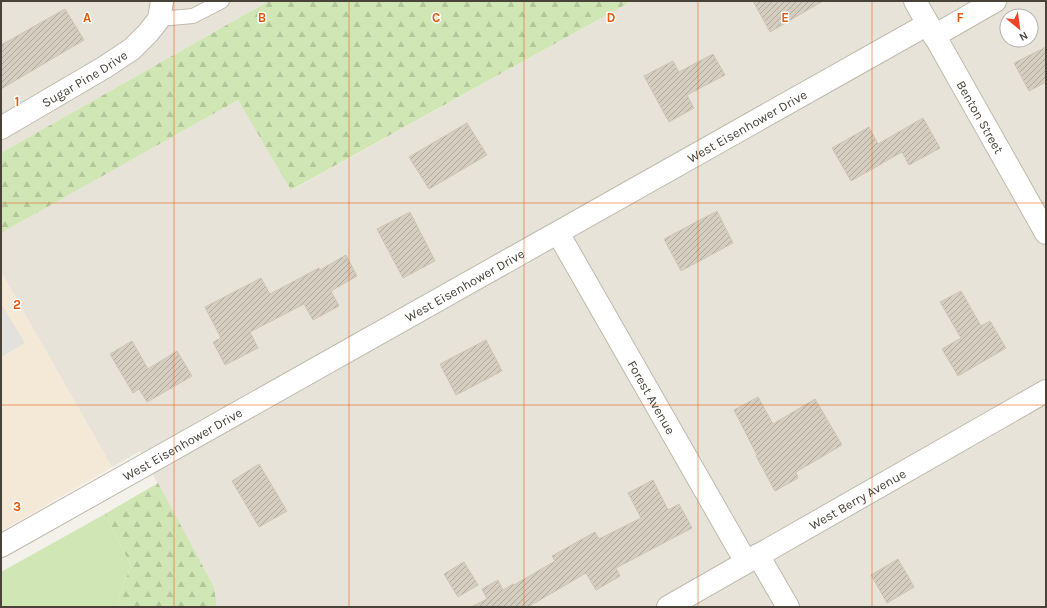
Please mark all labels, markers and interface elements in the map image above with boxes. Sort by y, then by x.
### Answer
north arrow [999,8,1039,48]
text: A [83,10,91,25]
text: B [258,10,266,25]
text: C [432,10,440,25]
text: D [607,10,616,25]
text: E [781,10,789,25]
text: F [956,10,964,25]
text: N [1017,29,1030,44]
street label: Sugar Pine Drive [39,47,130,110]
street label: Benton Street [954,78,1007,156]
street label: West Eisenhower Drive [685,86,809,166]
text: 1 [15,94,19,109]
street label: West Eisenhower Drive [402,245,527,325]
text: 2 [13,297,21,312]
street label: Forest Avenue [625,358,679,437]
street label: West Eisenhower Drive [120,404,245,483]
street label: West Berry Avenue [806,465,909,532]
text: 3 [13,499,21,514]

